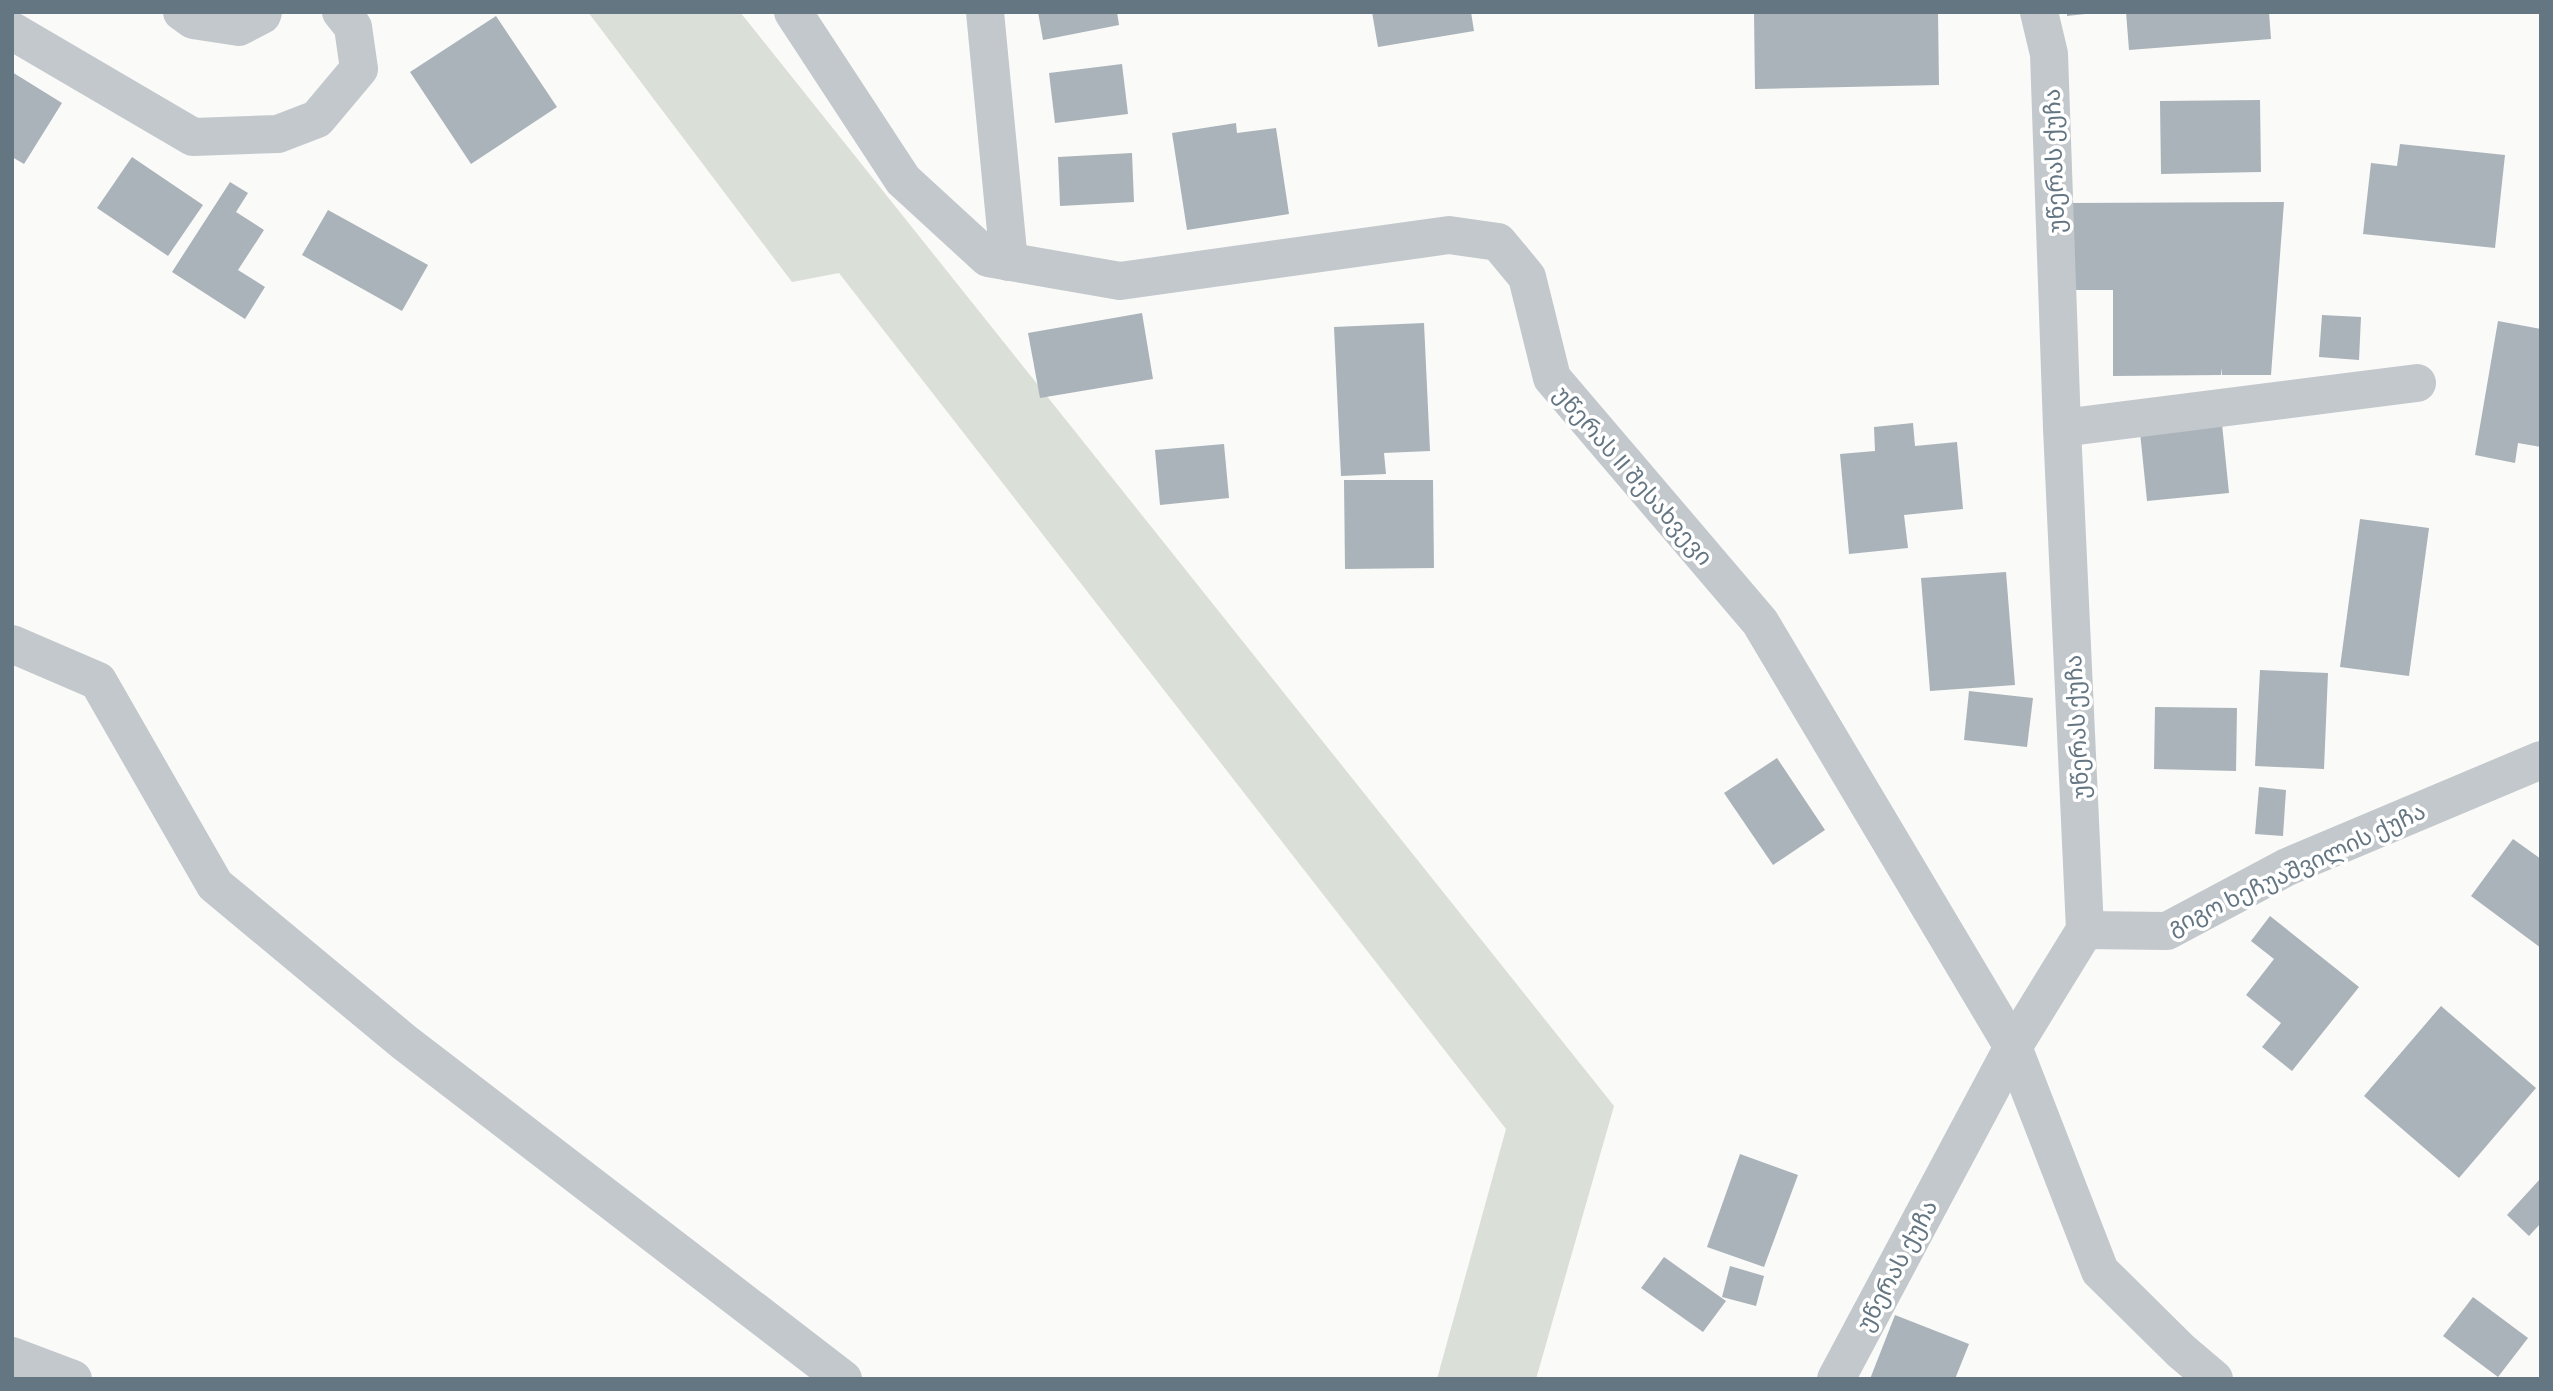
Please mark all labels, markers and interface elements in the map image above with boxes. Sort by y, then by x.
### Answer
street label: უწერას ქუჩა [2036,88,2071,234]
street label: უწერას II შესახვევი [1548,380,1719,571]
street label: უწერას ქუჩა [2058,654,2095,800]
street label: გიგო ხეჩუაშვილის ქუჩა [2163,796,2430,941]
street label: უწერას ქუჩა [1850,1195,1943,1336]

